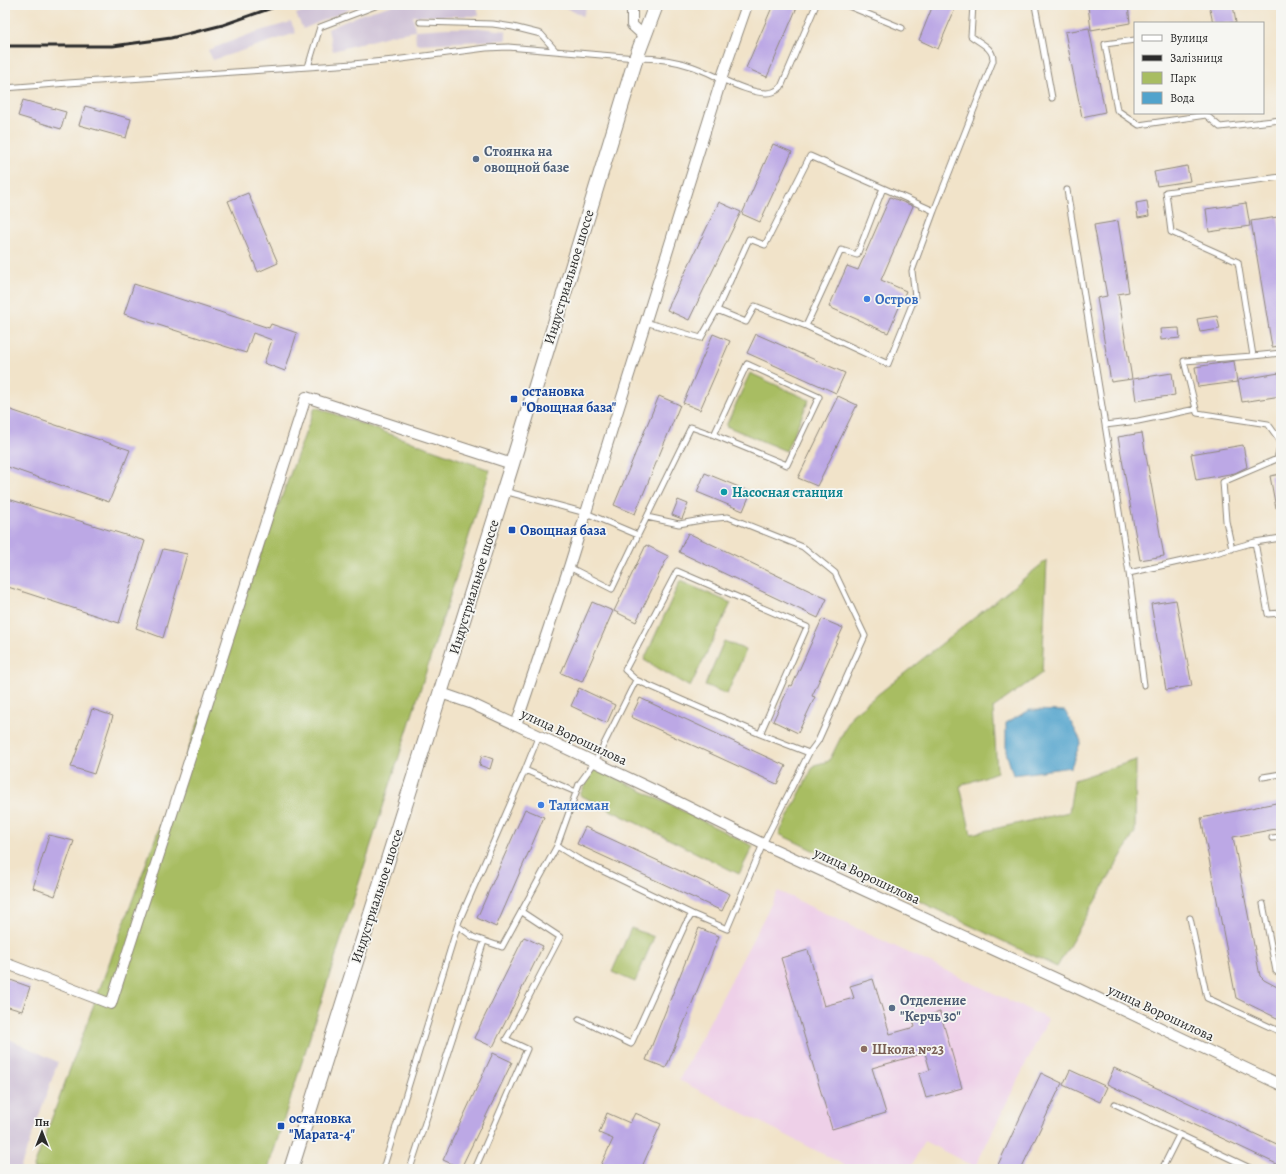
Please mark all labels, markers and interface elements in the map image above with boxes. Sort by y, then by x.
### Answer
legend [1134,22,1264,114]
text: Вулиця [1170,30,1208,46]
text: Залізниця [1170,50,1223,66]
text: Парк [1170,70,1196,86]
text: Вода [1170,90,1195,106]
place label: Стоянка на овощной базе [484,142,570,177]
marker: Стоянка на овощной базе [471,154,481,164]
street label: Индустриальное шоссе [539,207,599,347]
place label: Остров [875,290,918,309]
marker: Остров [862,294,872,304]
place label: остановка "Овощная база" [522,382,617,417]
marker: остановка "Овощная база" [509,394,519,404]
place label: Насосная станция [732,483,843,502]
marker: Насосная станция [719,487,729,497]
street label: Индустриальное шоссе [444,517,504,657]
place label: Овощная база [520,521,607,540]
marker: Овощная база [507,525,517,535]
street label: улица Ворошилова [517,704,631,770]
place label: Талисман [549,796,609,815]
marker: Талисман [536,800,546,810]
street label: Индустриальное шоссе [346,827,408,965]
street label: улица Ворошилова [810,843,924,909]
street label: улица Ворошилова [1104,980,1218,1046]
place label: Отделение "Керчь 30" [900,991,967,1026]
marker: Отделение "Керчь 30" [887,1003,897,1013]
place label: Школа №23 [872,1040,944,1059]
marker: Школа №23 [859,1044,869,1054]
place label: остановка "Марата-4" [289,1109,355,1144]
north arrow [22,1112,62,1152]
text: Пн [35,1115,50,1130]
marker: остановка "Марата-4" [276,1121,286,1131]

